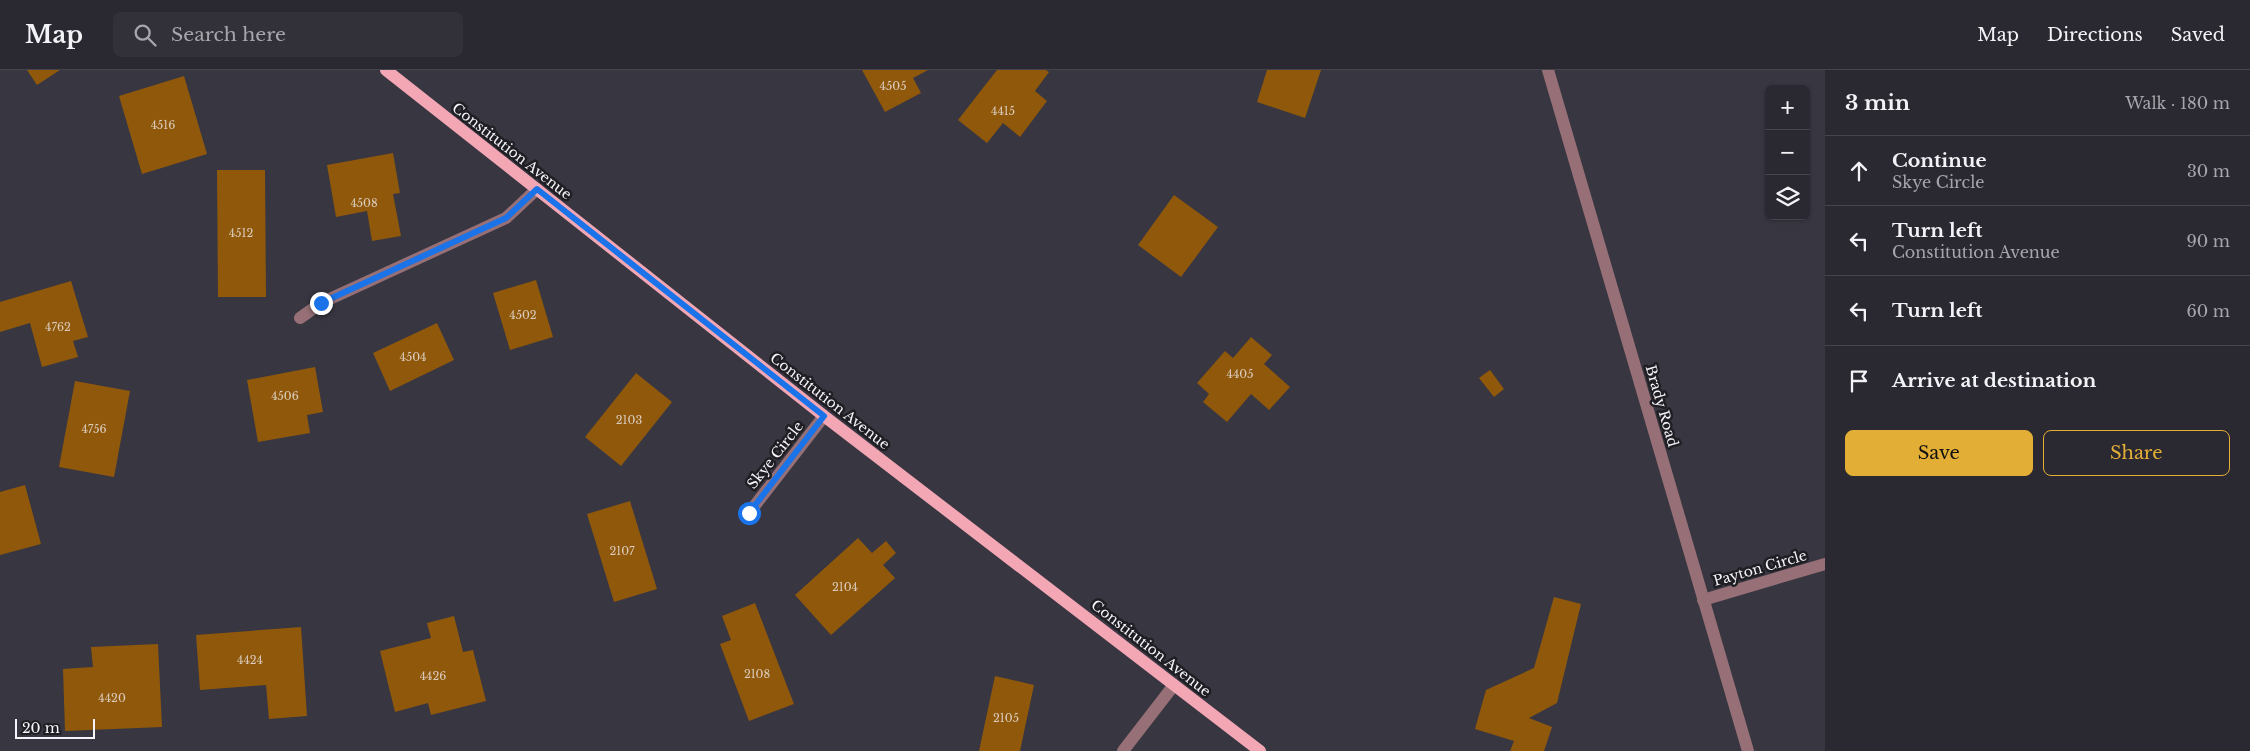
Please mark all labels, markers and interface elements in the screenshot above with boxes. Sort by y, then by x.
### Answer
search box [113,12,463,57]
text: Map [25,20,83,49]
icon: search [131,21,159,49]
text: Search here [171,23,286,46]
text: Map [1977,24,2019,46]
text: Directions [2047,24,2143,46]
text: Saved [2171,24,2225,46]
house number: 4505 [880,79,906,93]
map controls [1765,85,1810,220]
button: + [1765,85,1810,130]
text: 3 min [1845,90,1910,116]
text: Walk · 180 m [2125,93,2230,113]
street label: Constitution Avenue [449,99,575,203]
house number: 4415 [991,104,1015,118]
house number: 4516 [151,118,175,132]
button: − [1765,130,1810,175]
text: Continue [1892,149,1987,172]
icon: ahead [1845,157,1873,185]
text: 30 m [2187,161,2230,181]
text: Skye Circle [1892,172,1985,192]
button: layers [1765,175,1810,220]
house number: 4508 [350,196,378,210]
text: Turn left [1892,219,1983,242]
house number: 4512 [229,226,253,240]
icon: left [1845,227,1873,255]
text: 90 m [2187,231,2230,251]
text: Constitution Avenue [1892,242,2060,262]
route end [310,292,333,315]
icon: left [1845,297,1873,325]
text: Turn left [1892,299,1983,322]
text: 60 m [2187,301,2230,321]
house number: 4502 [509,308,537,322]
house number: 4762 [45,320,71,334]
street label: Constitution Avenue [767,349,893,453]
house number: 4504 [400,350,426,364]
street label: Brady Road [1642,363,1682,450]
house number: 4405 [1227,367,1253,381]
icon: arrive [1845,367,1873,395]
text: Arrive at destination [1892,369,2096,392]
house number: 4506 [271,389,299,403]
house number: 2103 [616,413,642,427]
street label: Skye Circle [743,418,807,492]
house number: 4756 [81,422,107,436]
button: Save [1845,430,2033,476]
button: Share [2043,430,2230,476]
route start [738,502,761,525]
house number: 2107 [609,544,635,558]
street label: Payton Circle [1711,546,1809,590]
house number: 2104 [832,580,858,594]
street label: Constitution Avenue [1088,596,1214,700]
house number: 4424 [237,653,263,667]
house number: 2108 [744,667,770,681]
house number: 4426 [420,669,446,683]
house number: 4420 [98,691,126,705]
house number: 2105 [993,711,1019,725]
scale bar [15,716,95,739]
text: 20 m [22,719,60,737]

